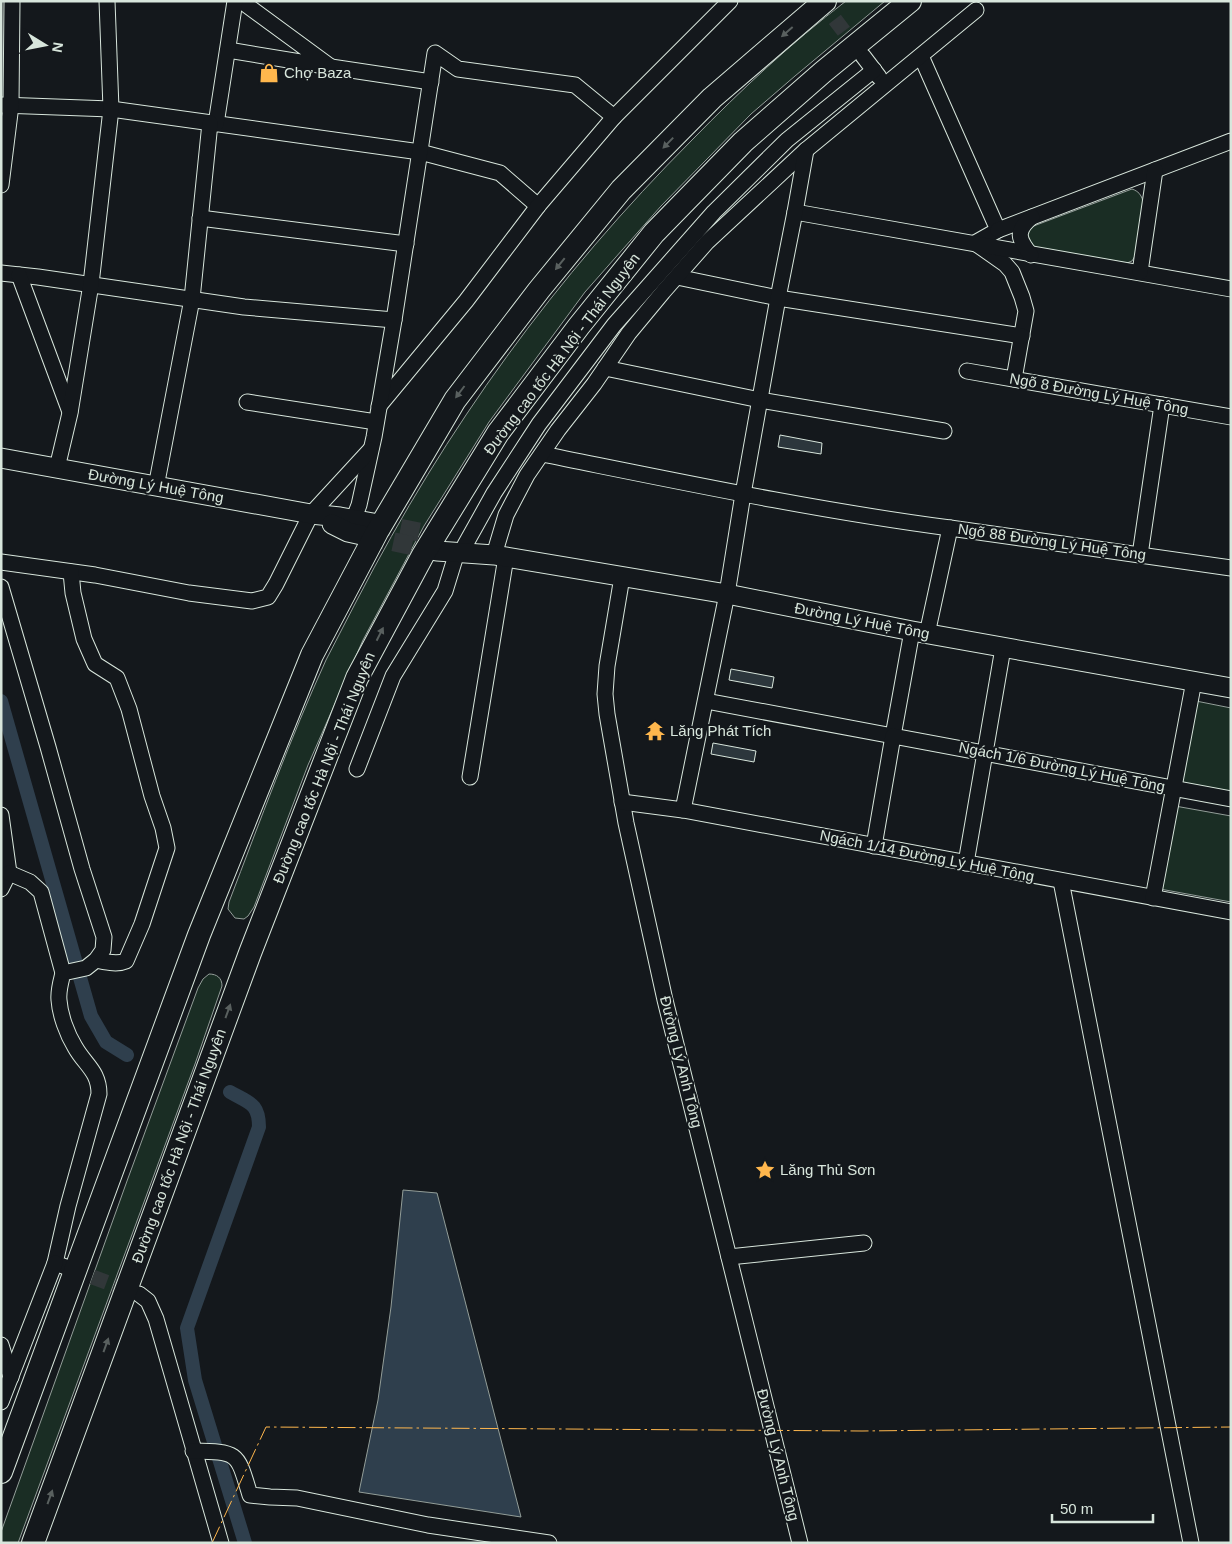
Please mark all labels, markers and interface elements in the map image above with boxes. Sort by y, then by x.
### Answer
north arrow [20,20,70,70]
one-way arrow [781,27,794,38]
text: N [49,41,67,54]
shop icon: Chợ Baza [258,62,280,84]
place label: Chợ Baza [284,64,352,81]
one-way arrow [662,136,674,148]
street label: Đường cao tốc Hà Nội - Thái Nguyên [480,250,643,458]
one-way arrow [555,257,566,270]
street label: Ngõ 8 Đường Lý Huệ Tông [1008,369,1190,418]
one-way arrow [455,385,466,398]
street label: Đường Lý Huệ Tông [87,465,225,506]
street label: Ngõ 88 Đường Lý Huệ Tông [957,520,1147,563]
street label: Đường Lý Huệ Tông [793,599,931,642]
one-way arrow [376,626,384,641]
street label: Đường cao tốc Hà Nội - Thái Nguyên [269,650,378,886]
temple icon: Lăng Phát Tích [644,720,666,742]
place label: Lăng Phát Tích [670,722,771,739]
street label: Ngách 1/6 Đường Lý Huệ Tông [958,738,1167,795]
street label: Ngách 1/14 Đường Lý Huệ Tông [818,826,1036,885]
street label: Đường Lý Anh Tông [657,994,706,1130]
one-way arrow [225,1004,232,1019]
street label: Đường cao tốc Hà Nội - Thái Nguyên [128,1026,229,1265]
place icon: Lăng Thủ Sơn [754,1159,776,1181]
place label: Lăng Thủ Sơn [780,1161,875,1178]
one-way arrow [103,1337,110,1352]
street label: Đường Lý Anh Tông [754,1387,803,1523]
one-way arrow [46,1489,54,1504]
scale bar [1052,1492,1153,1524]
text: 50 m [1060,1500,1093,1517]

